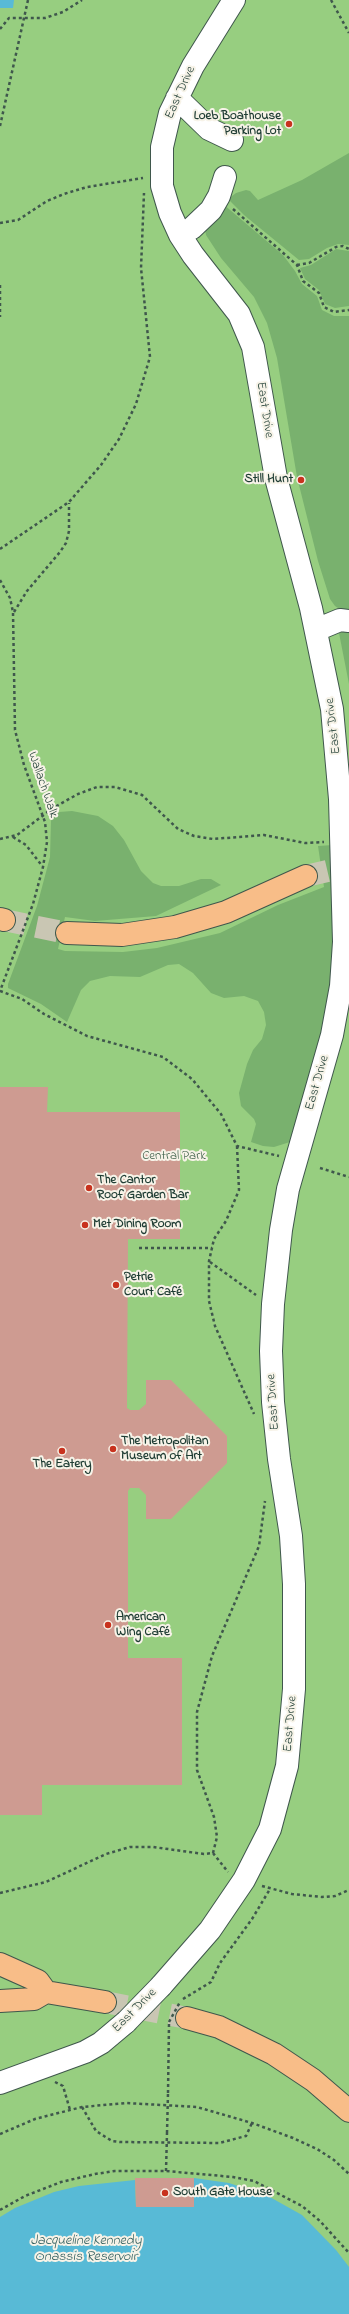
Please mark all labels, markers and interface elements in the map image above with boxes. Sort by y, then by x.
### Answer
street label: East Drive [162,64,200,122]
place label: Loeb Boathouse Parking Lot [194,109,281,140]
marker: Loeb Boathouse Parking Lot [284,119,294,129]
street label: East Drive [252,381,276,439]
place label: Still Hunt [245,472,293,488]
marker: Still Hunt [296,475,306,485]
street label: East Drive [323,697,345,755]
street label: Wallach Walk [23,750,61,820]
street label: East Drive [303,1054,333,1112]
park label: Central Park [142,1149,206,1165]
place label: The Cantor Roof Garden Bar [97,1173,189,1204]
marker: The Cantor Roof Garden Bar [84,1183,94,1193]
place label: Met Dining Room [93,1217,181,1233]
marker: Met Dining Room [80,1220,90,1230]
place label: Petrie Court Café [124,1270,182,1301]
marker: Petrie Court Café [111,1280,121,1290]
street label: East Drive [264,1373,284,1431]
place label: The Metropolitan Museum of Art [121,1434,208,1465]
marker: The Metropolitan Museum of Art [108,1444,118,1454]
marker: The Eatery [57,1446,67,1456]
place label: The Eatery [32,1457,92,1473]
place label: American Wing Café [116,1610,170,1641]
marker: American Wing Café [103,1620,113,1630]
street label: East Drive [281,1695,301,1753]
street label: East Drive [110,1986,160,2036]
place label: South Gate House [173,2185,272,2201]
marker: South Gate House [160,2188,170,2198]
water label: Jacqueline Kennedy Onassis Reservoir [30,2234,142,2266]

